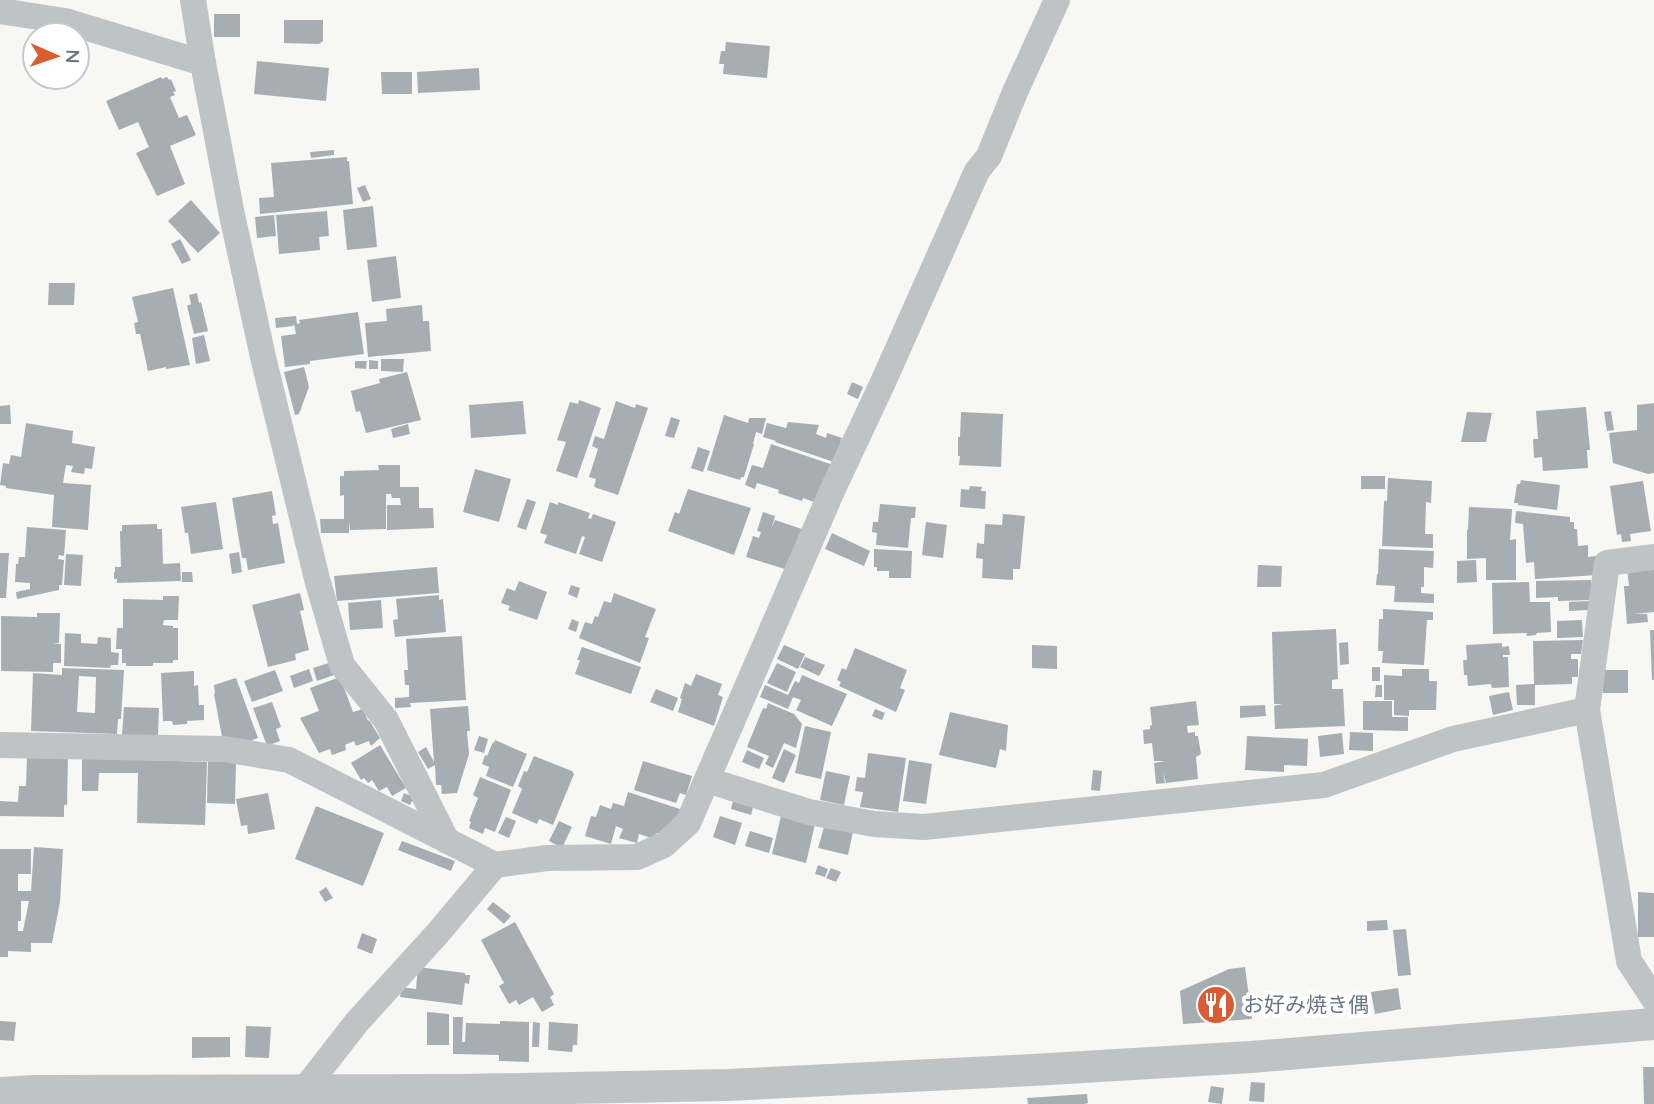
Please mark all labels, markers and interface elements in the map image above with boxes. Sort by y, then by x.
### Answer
north arrow [21,21,91,91]
text: N [61,49,85,64]
restaurant icon: お好み焼き偶 [1195,984,1237,1026]
place label: お好み焼き偶 [1243,991,1369,1017]

